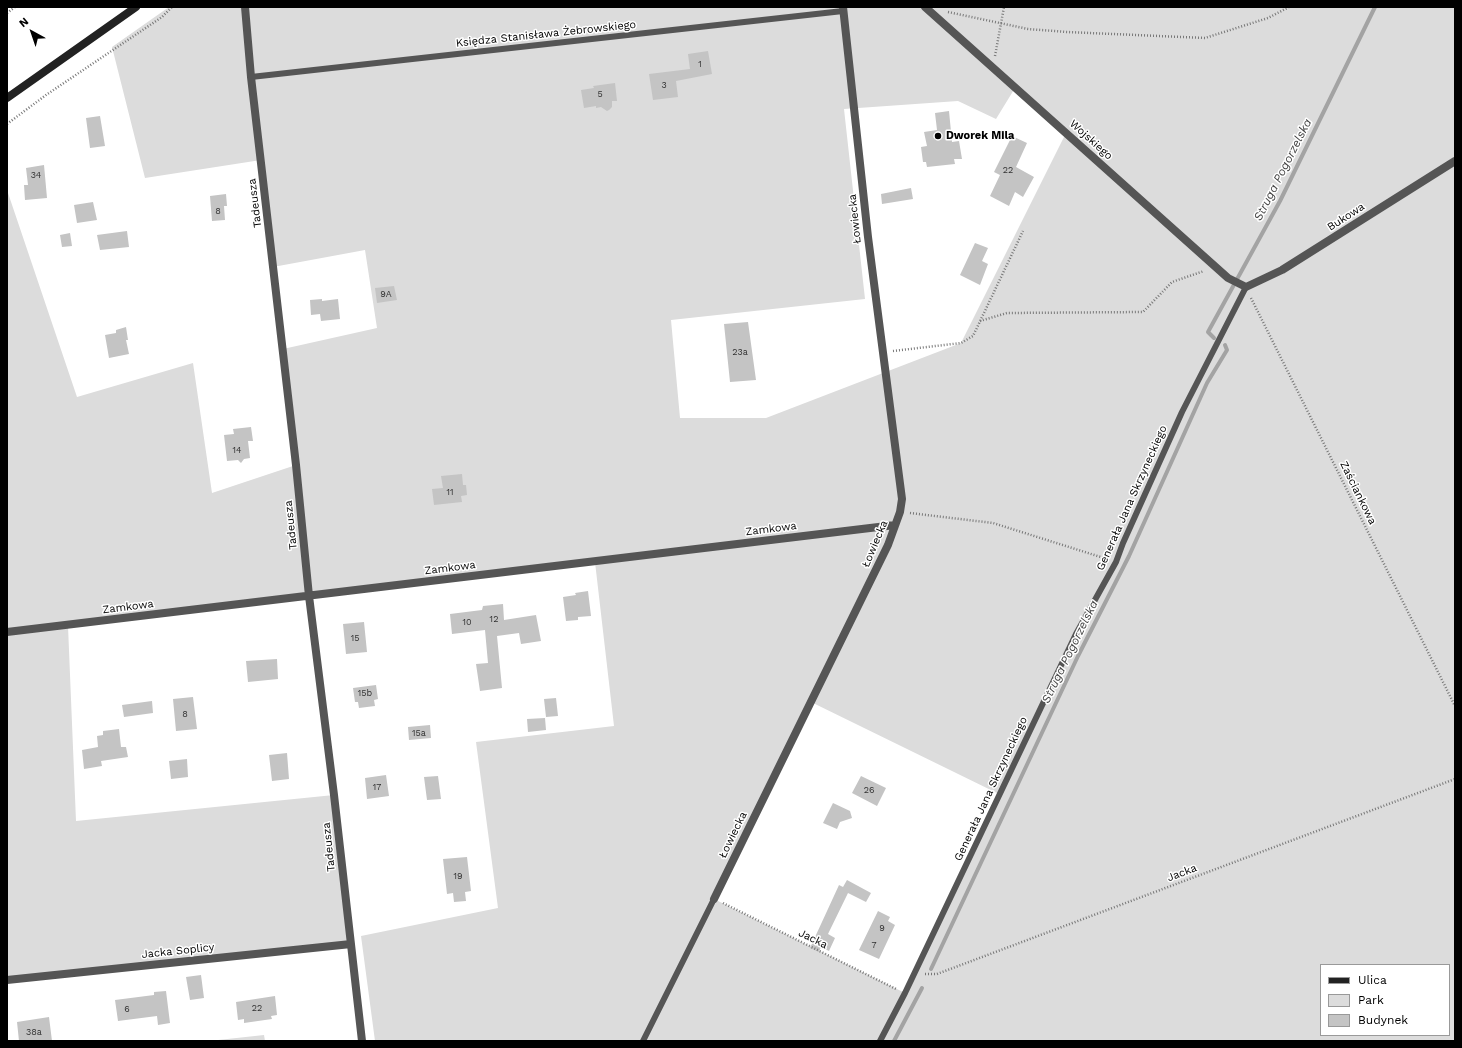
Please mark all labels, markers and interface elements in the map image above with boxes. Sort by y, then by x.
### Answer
north arrow [12,12,52,52]
text: N [17,15,31,30]
street label: Księdza Stanisława Żebrowskiego [455,18,637,50]
house number: 1 [698,59,702,69]
house number: 3 [661,80,667,90]
house number: 5 [597,89,603,99]
water label: Struga Pogorzelska [1251,116,1315,224]
street label: Wojskiego [1067,117,1115,163]
place label: Dworek Mila [946,129,1014,143]
marker: Dworek Mila [933,131,943,141]
house number: 22 [1003,165,1013,175]
house number: 34 [31,170,41,180]
street label: Tadeusza [245,178,265,228]
street label: Łowiecka [846,193,864,245]
street label: Bukowa [1325,200,1367,234]
house number: 8 [215,206,221,216]
house number: 9A [380,289,392,299]
house number: 23a [732,347,748,357]
street label: Generała Jana Skrzyneckiego [1094,423,1170,573]
house number: 14 [232,445,242,455]
street label: Zaściankowa [1337,459,1379,527]
house number: 11 [446,487,454,497]
street label: Tadeusza [282,500,300,550]
street label: Łowiecka [859,518,891,570]
street label: Zamkowa [745,519,797,539]
street label: Zamkowa [424,558,476,578]
street label: Zamkowa [102,597,154,617]
water label: Struga Pogorzelska [1039,598,1101,706]
house number: 12 [490,614,498,624]
house number: 10 [462,617,472,627]
house number: 15 [351,633,359,643]
house number: 15b [358,688,372,698]
house number: 8 [182,709,188,719]
street label: Generała Jana Skrzyneckiego [952,715,1030,863]
house number: 15a [412,728,426,738]
house number: 17 [373,782,381,792]
house number: 26 [864,785,874,795]
street label: Łowiecka [716,810,750,860]
street label: Tadeusza [320,822,338,872]
street label: Jacka [1165,861,1199,885]
house number: 19 [453,871,463,881]
house number: 9 [879,923,885,933]
street label: Jacka [796,926,830,952]
house number: 7 [871,940,877,950]
street label: Jacka Soplicy [141,941,215,961]
legend [1320,964,1450,1036]
text: Ulica [1358,973,1387,987]
text: Park [1358,993,1384,1007]
house number: 22 [252,1003,262,1013]
house number: 6 [124,1004,130,1014]
text: Budynek [1358,1013,1408,1027]
house number: 38a [26,1027,42,1037]

